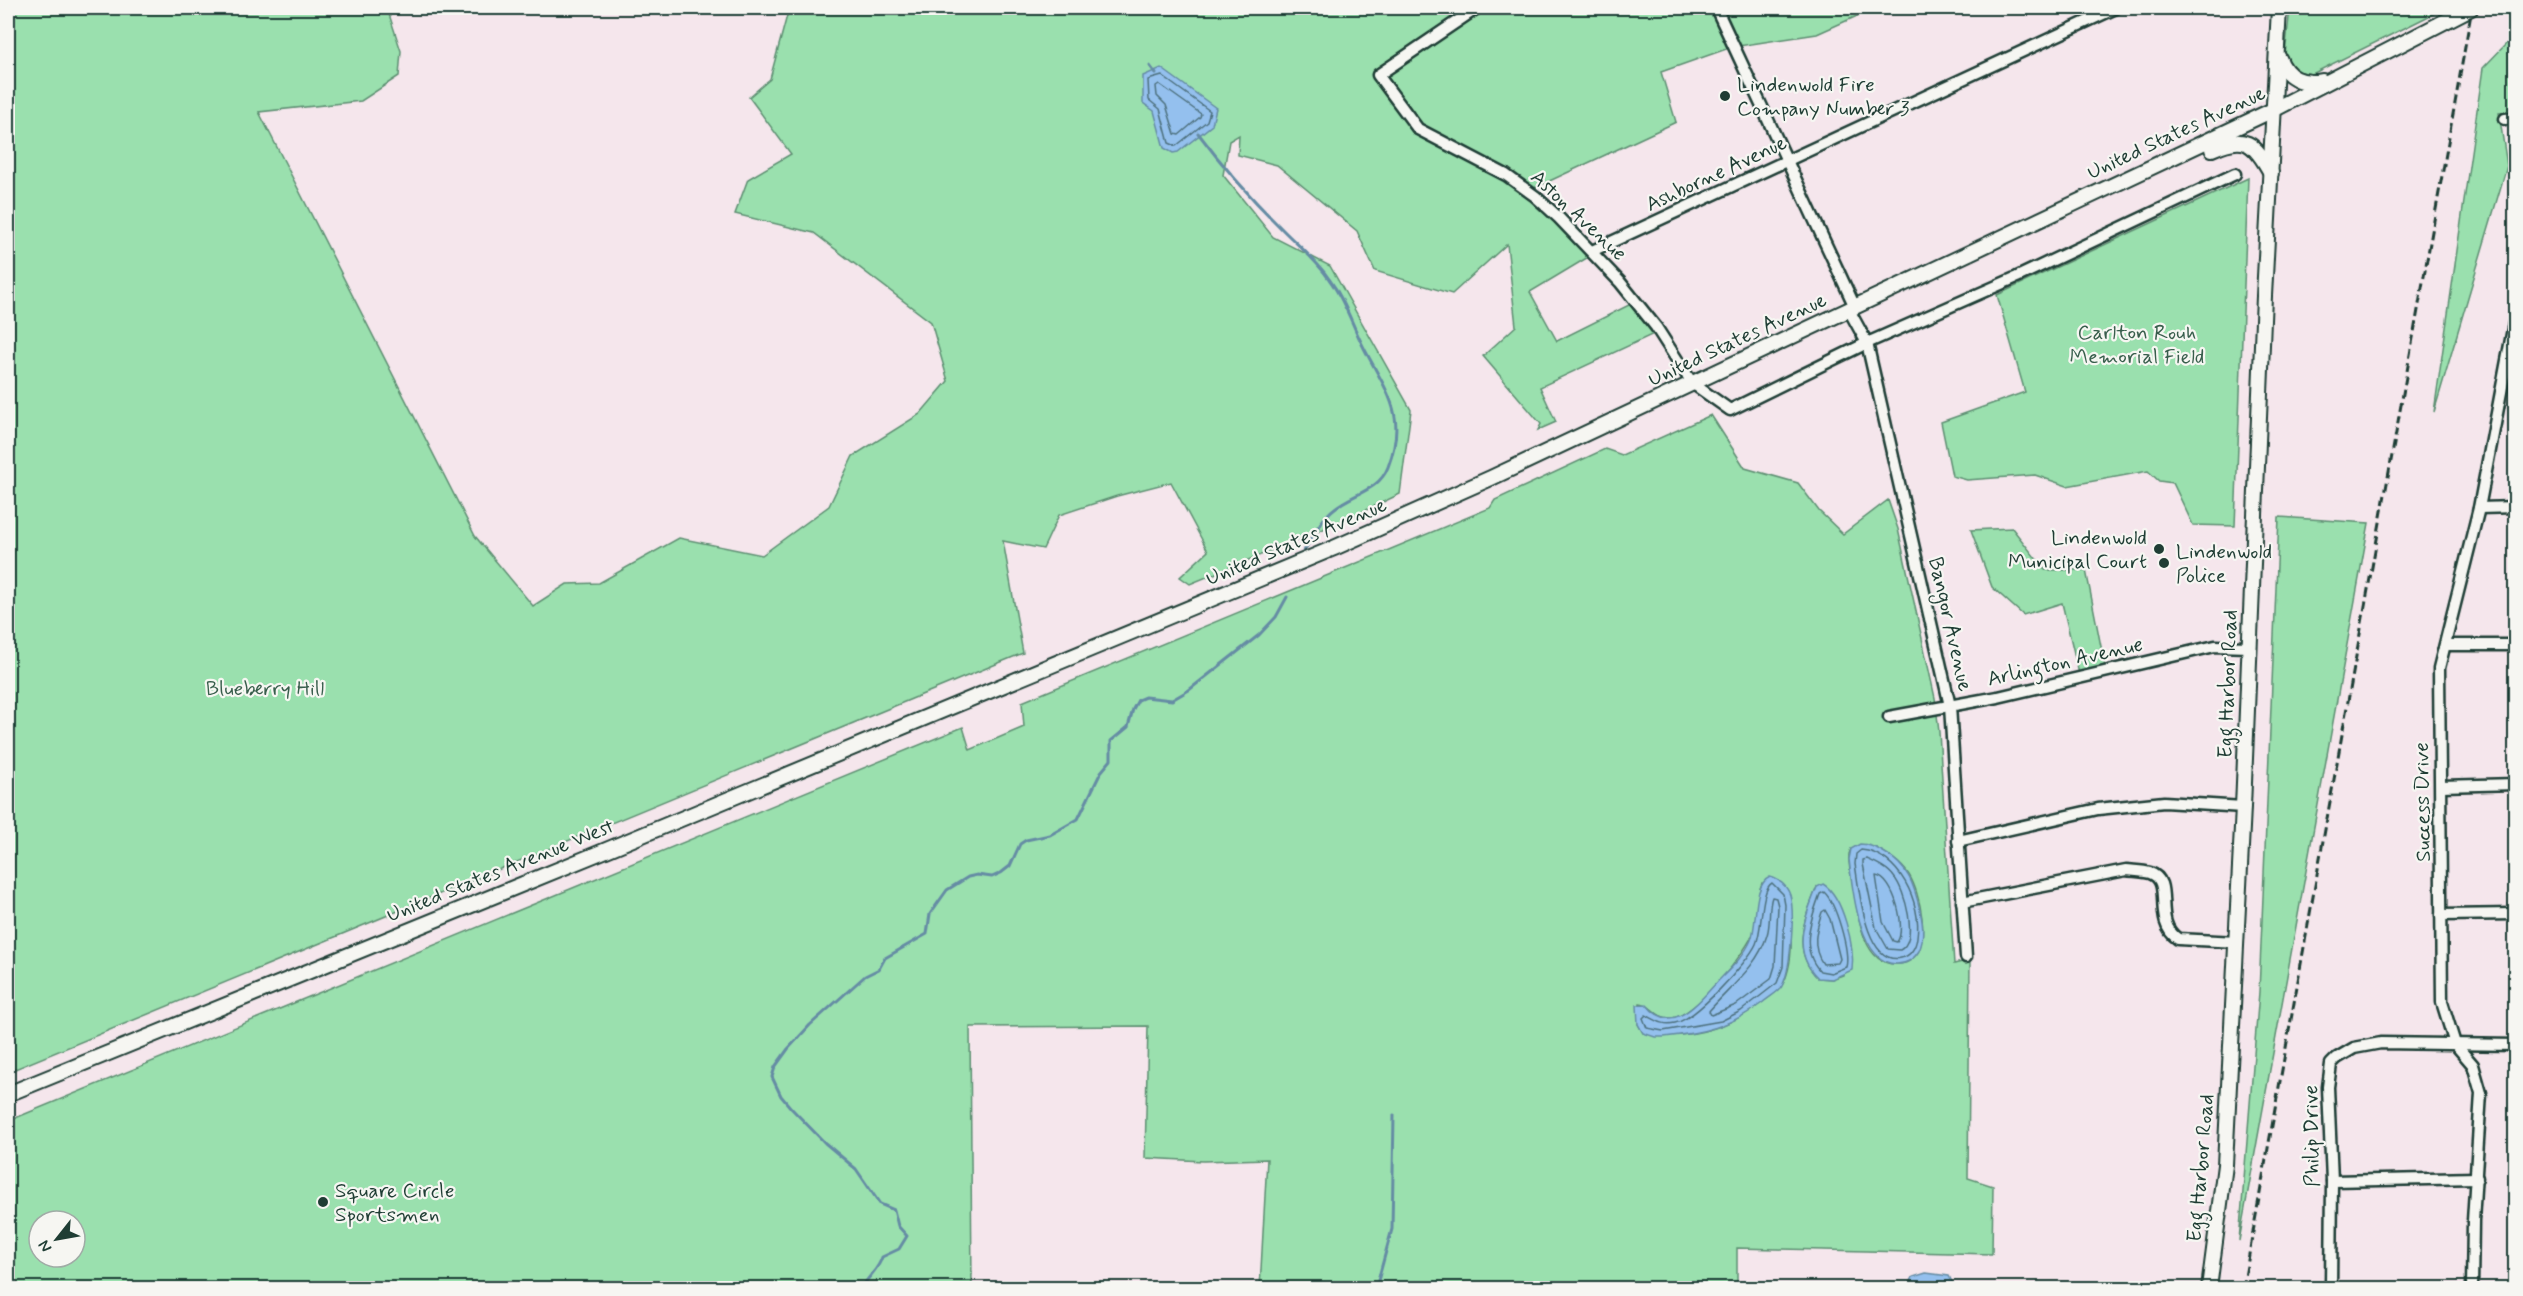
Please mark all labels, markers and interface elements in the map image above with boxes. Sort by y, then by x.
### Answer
place label: Lindenwold Fire Company Number 3 [1737,71,1910,123]
street label: United States Avenue [2082,79,2270,187]
marker: Lindenwold Fire Company Number 3 [1718,89,1732,103]
street label: Ashborne Avenue [1641,129,1792,219]
street label: Aston Avenue [1524,164,1633,268]
street label: United States Avenue [1643,286,1831,394]
park label: Carlton Rouh Memorial Field [2070,319,2204,371]
street label: United States Avenue [1202,491,1391,593]
place label: Lindenwold Municipal Court [2008,524,2147,576]
place label: Lindenwold Police [2176,538,2272,590]
marker: Lindenwold Municipal Court [2152,542,2166,556]
street label: Bangor Avenue [1920,554,1979,694]
marker: Lindenwold Police [2157,556,2171,570]
street label: Egg Harbor Road [2211,609,2247,759]
street label: Arlington Avenue [1985,630,2146,695]
park label: Blueberry Hill [206,675,324,703]
street label: Success Drive [2408,742,2438,862]
street label: United States Avenue West [382,812,619,929]
street label: Philip Drive [2297,1085,2327,1187]
street label: Egg Harbor Road [2181,1093,2223,1243]
place label: Square Circle Sportsmen [335,1177,454,1229]
marker: Square Circle Sportsmen [316,1195,330,1209]
north arrow [27,1209,87,1269]
text: N [34,1236,57,1256]

